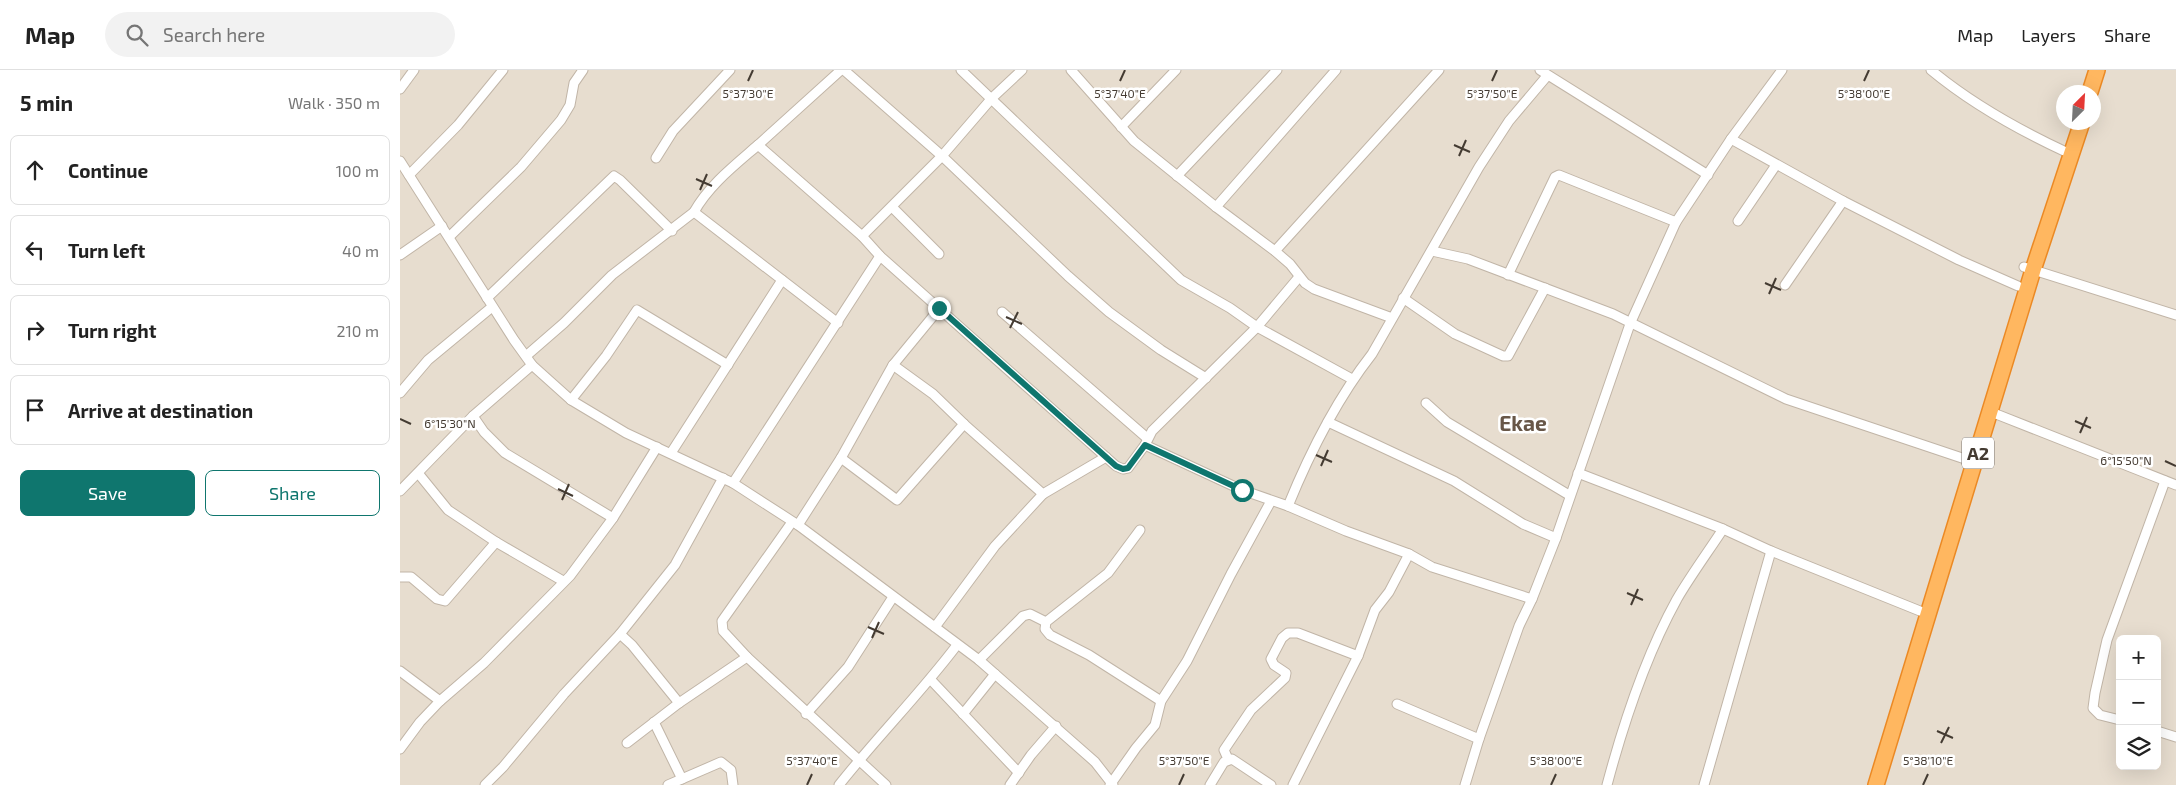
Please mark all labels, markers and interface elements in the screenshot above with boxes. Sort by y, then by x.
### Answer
search box [105,12,455,57]
text: Map [25,20,75,49]
icon: search [123,21,151,49]
text: Search here [163,23,265,46]
text: Map [1957,24,1993,46]
text: Layers [2021,24,2076,46]
text: Share [2104,24,2151,46]
north arrow [2056,85,2101,130]
text: 5°37'30"E [723,86,774,100]
text: 5°37'40"E [1094,86,1146,100]
text: 5°37'50"E [1467,86,1518,100]
text: 5°38'00"E [1838,86,1891,100]
text: 5 min [20,90,73,115]
text: Walk · 350 m [288,93,380,112]
icon: ahead [21,156,49,184]
text: Continue [68,159,148,182]
text: 100 m [336,161,379,180]
icon: left [21,236,49,264]
text: Turn left [68,239,145,262]
text: 40 m [342,241,379,260]
route end [928,297,951,320]
icon: right [21,316,49,344]
text: Turn right [68,319,156,342]
text: 210 m [336,321,379,340]
icon: arrive [21,396,49,424]
text: Arrive at destination [68,399,253,422]
district label: Ekae [1499,410,1547,435]
text: 6°15'30"N [424,416,476,430]
road number: A2 [1962,438,1994,468]
text: 6°15'50"N [2100,453,2152,467]
button: Save [20,470,195,516]
button: Share [205,470,380,516]
route start [1231,479,1254,502]
map controls [2116,635,2161,770]
button: + [2116,635,2161,680]
button: − [2116,680,2161,725]
button: layers [2116,725,2161,770]
text: 5°37'40"E [786,753,838,767]
text: 5°37'50"E [1159,753,1210,767]
text: 5°38'00"E [1530,753,1583,767]
text: 5°38'10"E [1903,753,1953,767]

